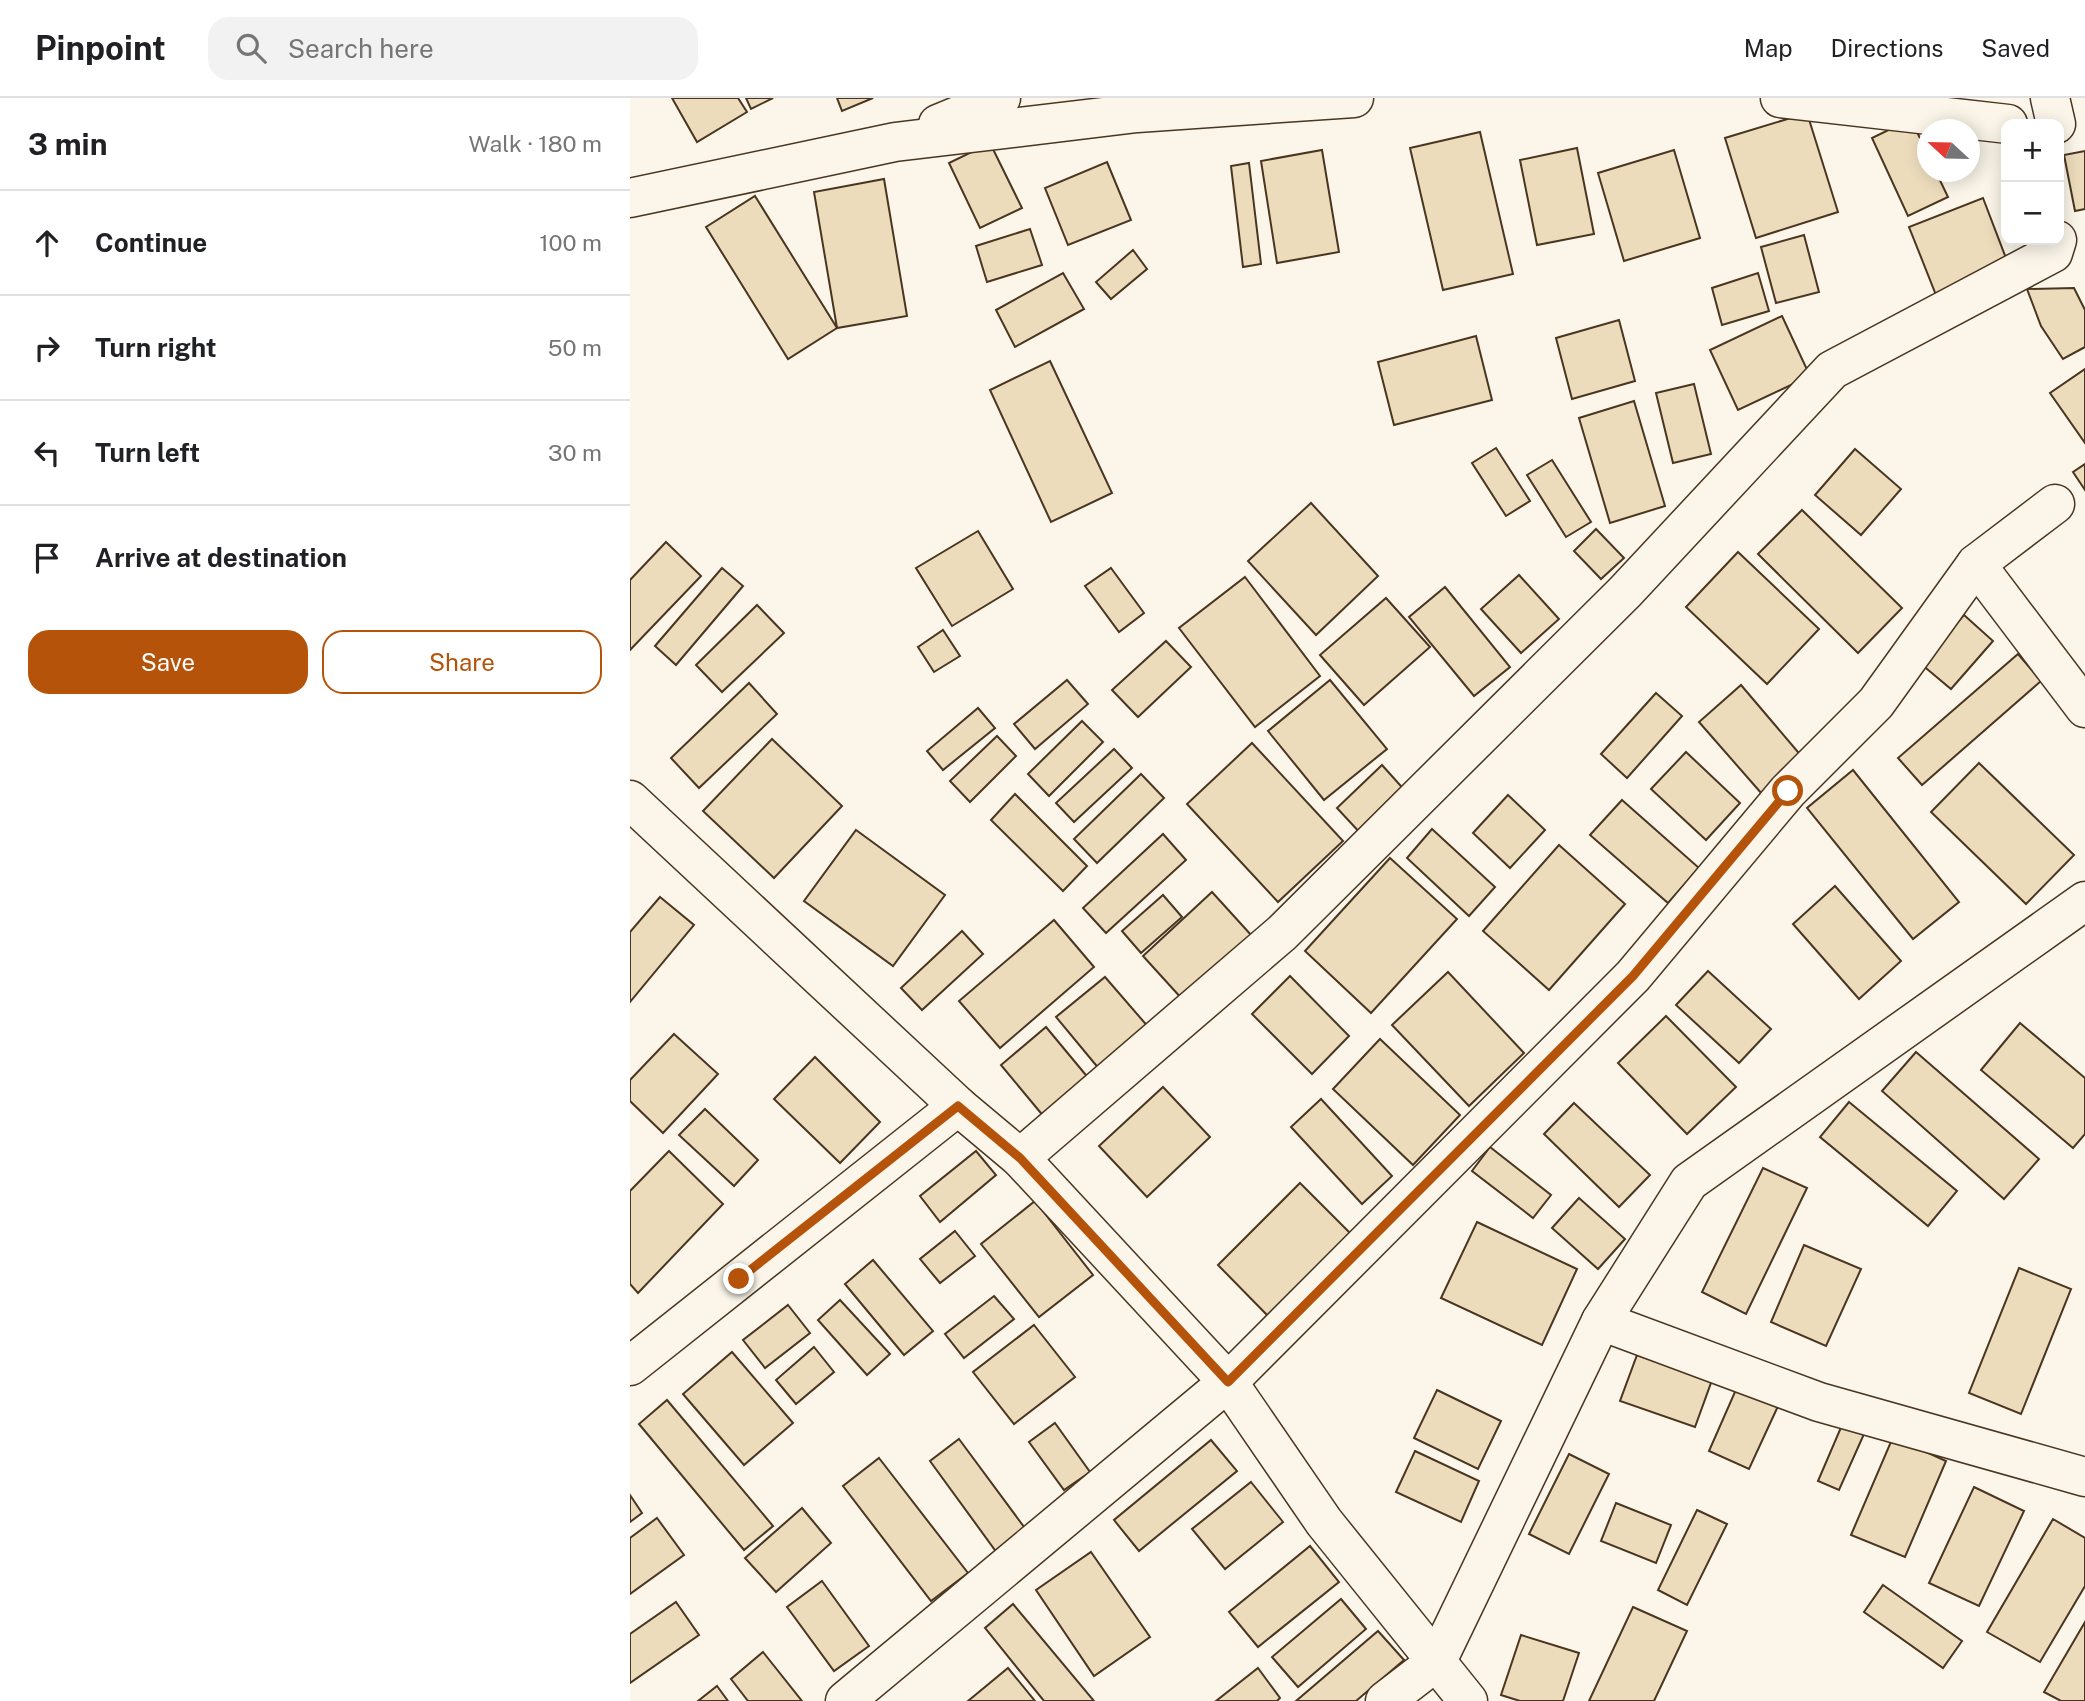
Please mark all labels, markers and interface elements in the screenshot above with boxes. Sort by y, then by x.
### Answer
search box [208,17,698,80]
text: Pinpoint [35,29,166,67]
icon: search [232,29,270,67]
text: Search here [288,33,434,64]
text: Map [1744,34,1793,62]
text: Directions [1831,34,1943,62]
text: Saved [1981,34,2050,62]
north arrow [1917,119,1980,182]
map controls [2001,119,2064,245]
button: + [2001,119,2064,182]
text: 3 min [28,126,107,162]
text: Walk · 180 m [469,130,602,157]
button: − [2001,182,2064,245]
icon: ahead [28,224,66,262]
text: Continue [95,227,207,258]
text: 100 m [539,229,602,256]
icon: right [28,329,66,367]
text: Turn right [95,332,217,363]
text: 50 m [548,334,602,361]
icon: left [28,434,66,472]
text: Turn left [95,437,200,468]
text: 30 m [548,439,602,466]
icon: arrive [28,539,66,577]
text: Arrive at destination [95,542,347,573]
button: Save [28,630,308,694]
button: Share [322,630,602,694]
route start [1772,775,1803,806]
route end [723,1263,754,1294]

